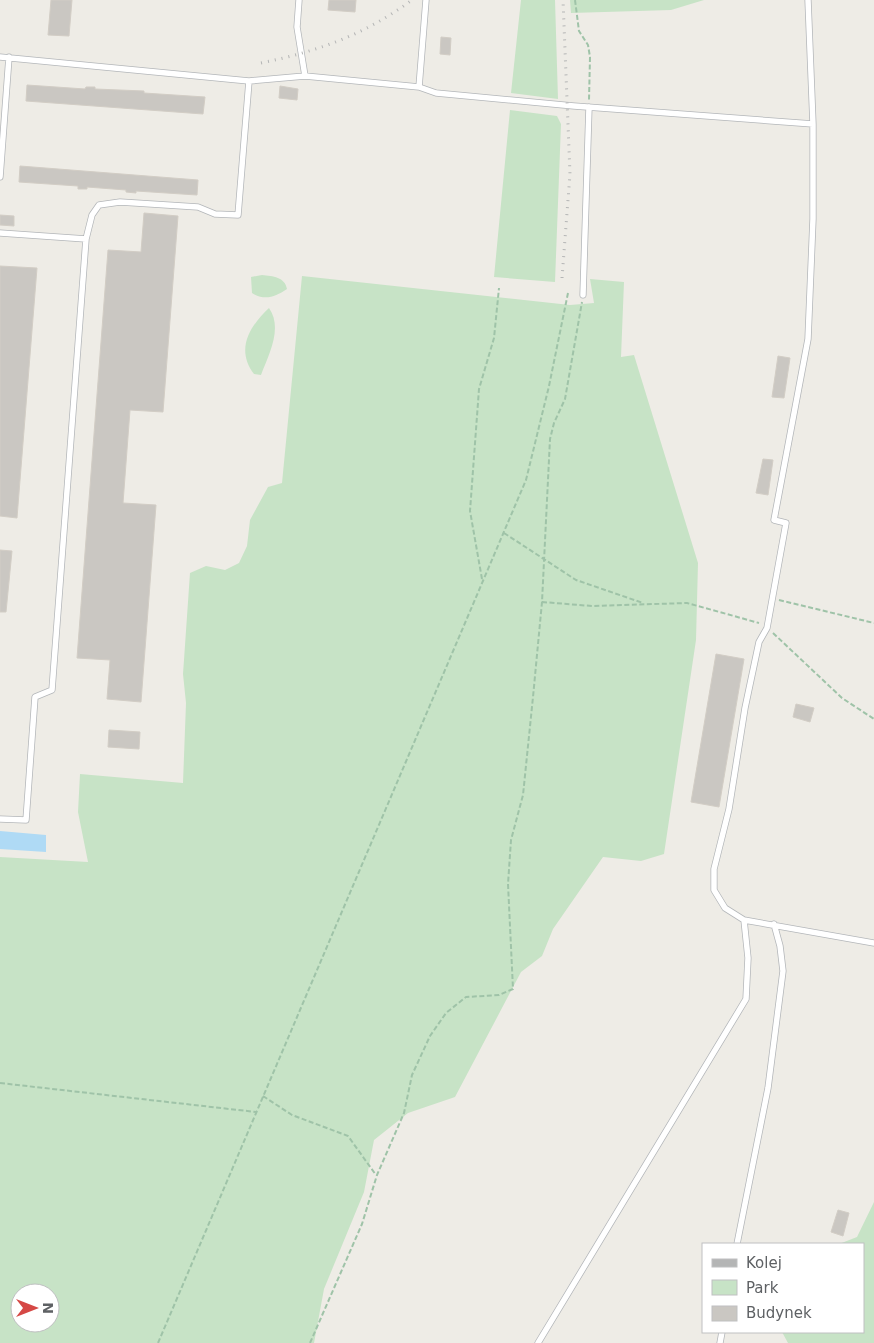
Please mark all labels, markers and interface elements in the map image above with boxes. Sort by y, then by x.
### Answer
legend [702,1243,864,1333]
text: Kolej [746,1254,782,1272]
text: Park [746,1279,779,1297]
north arrow [10,1283,60,1333]
text: N [40,1302,56,1314]
text: Budynek [746,1304,812,1322]

